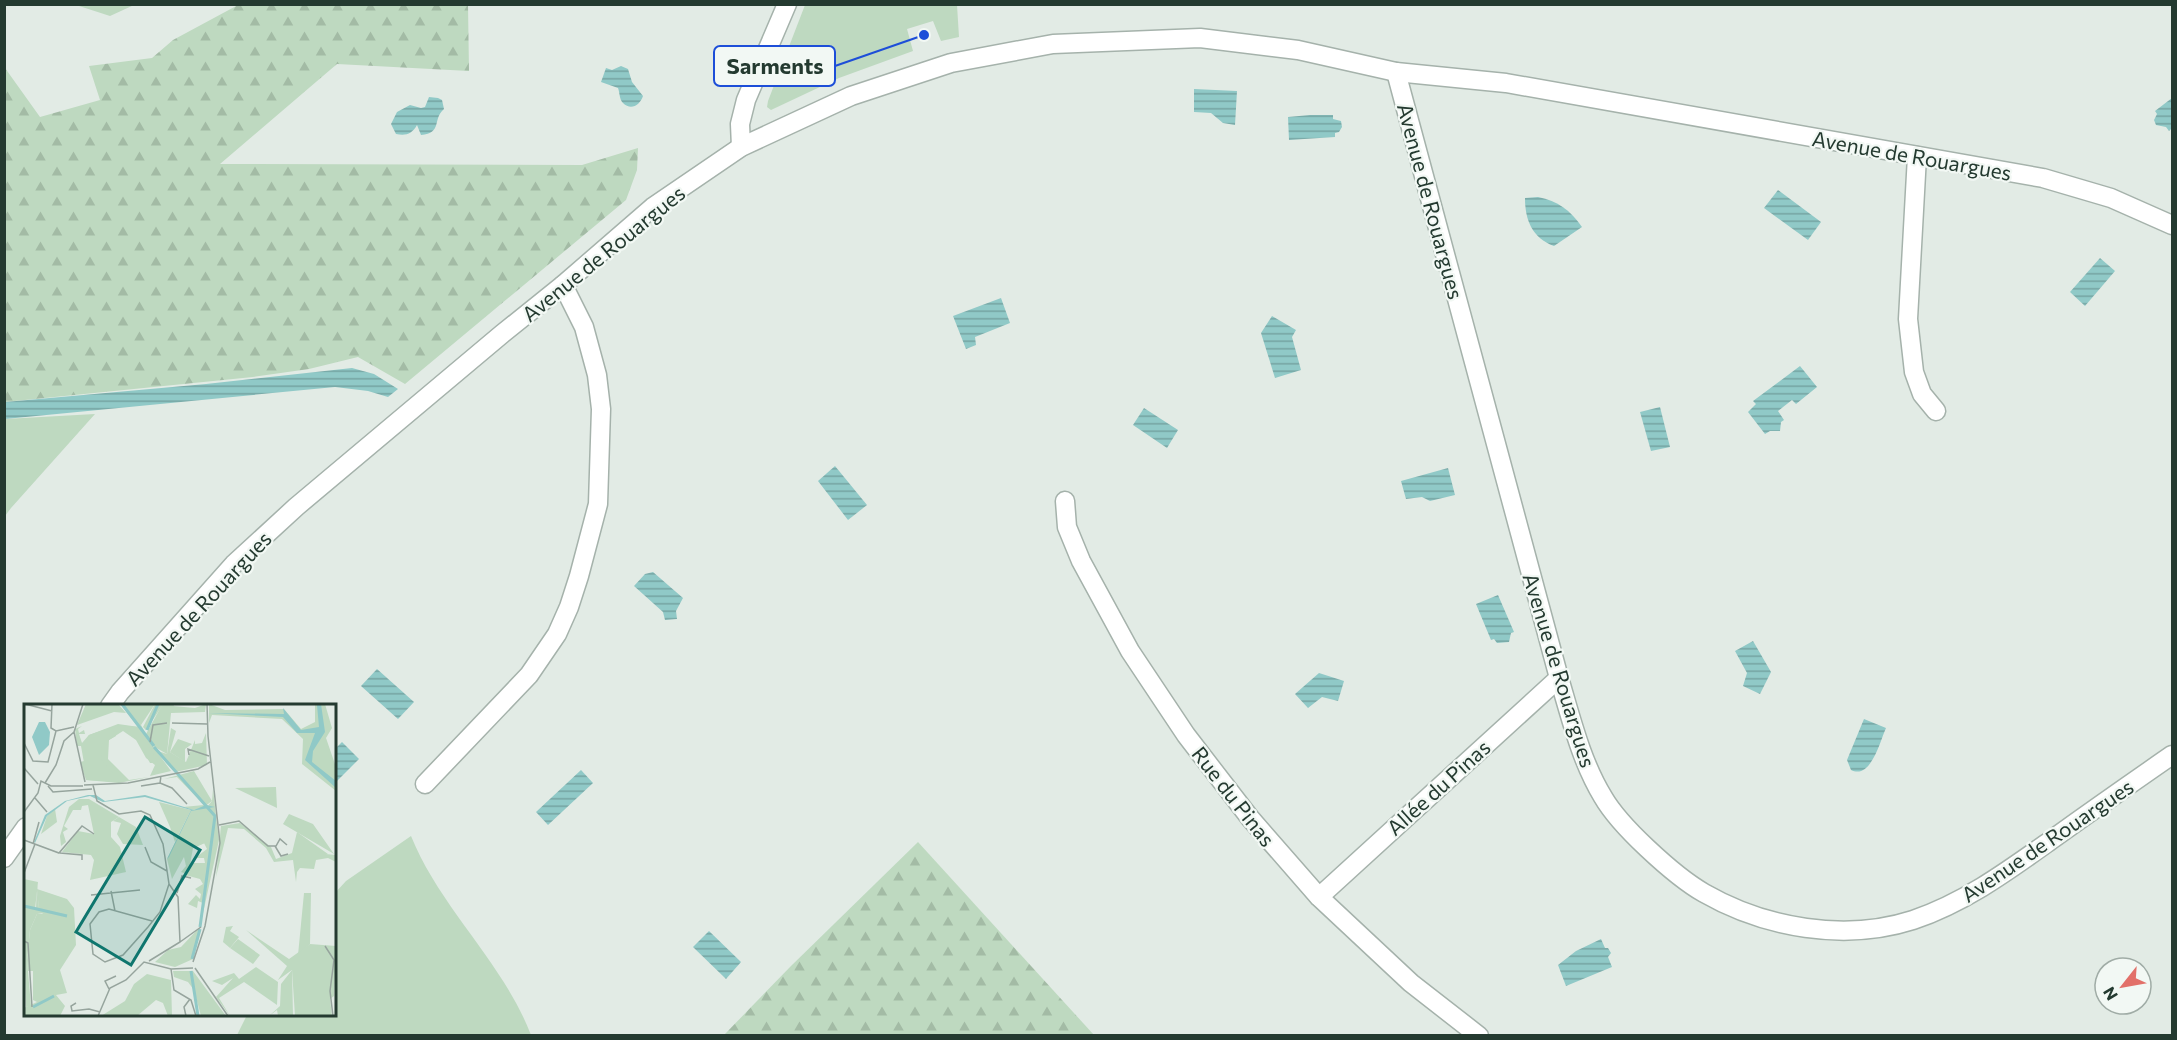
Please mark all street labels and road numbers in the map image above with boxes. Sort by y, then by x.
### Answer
street label: Avenue de Rouargues [1393,100,1469,302]
street label: Avenue de Rouargues [1810,125,2014,185]
street label: Avenue de Rouargues [517,180,689,326]
street label: Avenue de Rouargues [120,526,276,690]
street label: Avenue de Rouargues [1519,570,1601,770]
street label: Allée du Pinas [1381,734,1495,840]
street label: Rue du Pinas [1187,741,1281,851]
street label: Avenue de Rouargues [1956,773,2138,907]

